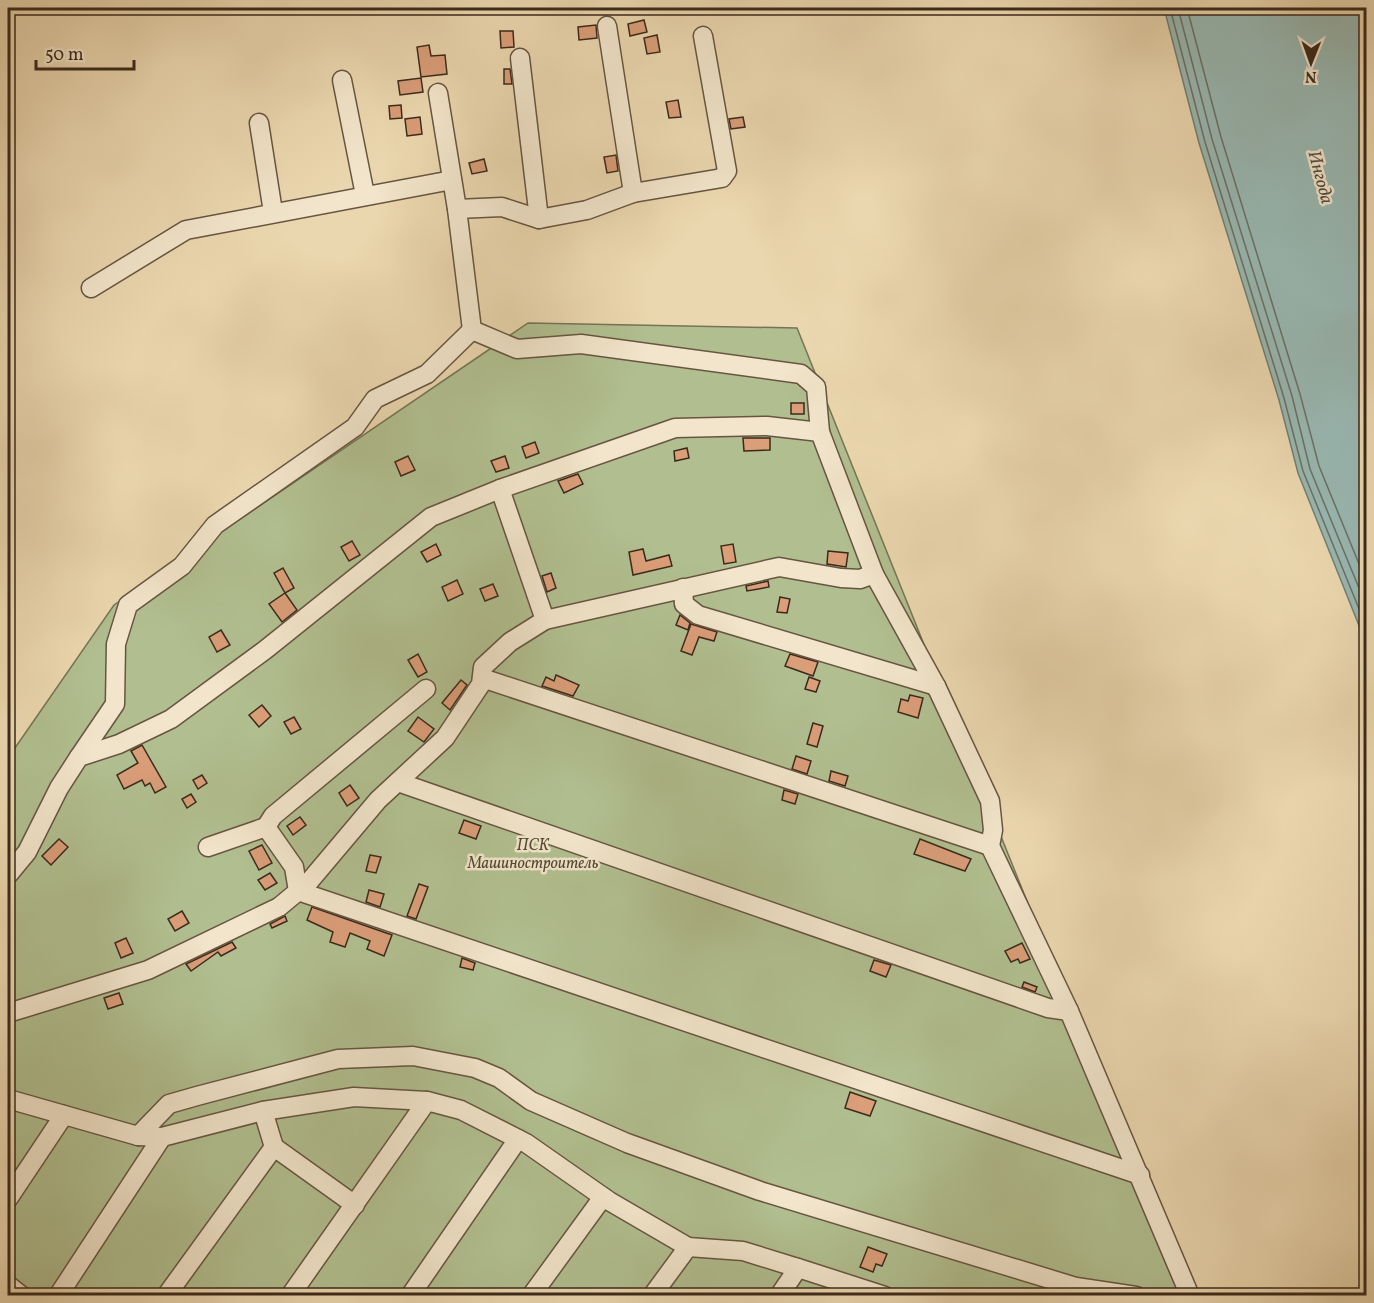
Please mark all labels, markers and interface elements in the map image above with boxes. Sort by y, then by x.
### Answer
scale bar [36,33,134,71]
north arrow [1281,33,1341,93]
text: 50 m [45,43,84,68]
text: N [1304,65,1317,87]
water label: Ингода [1300,148,1339,207]
park label: ПСК Машиностроитель [467,835,599,875]

